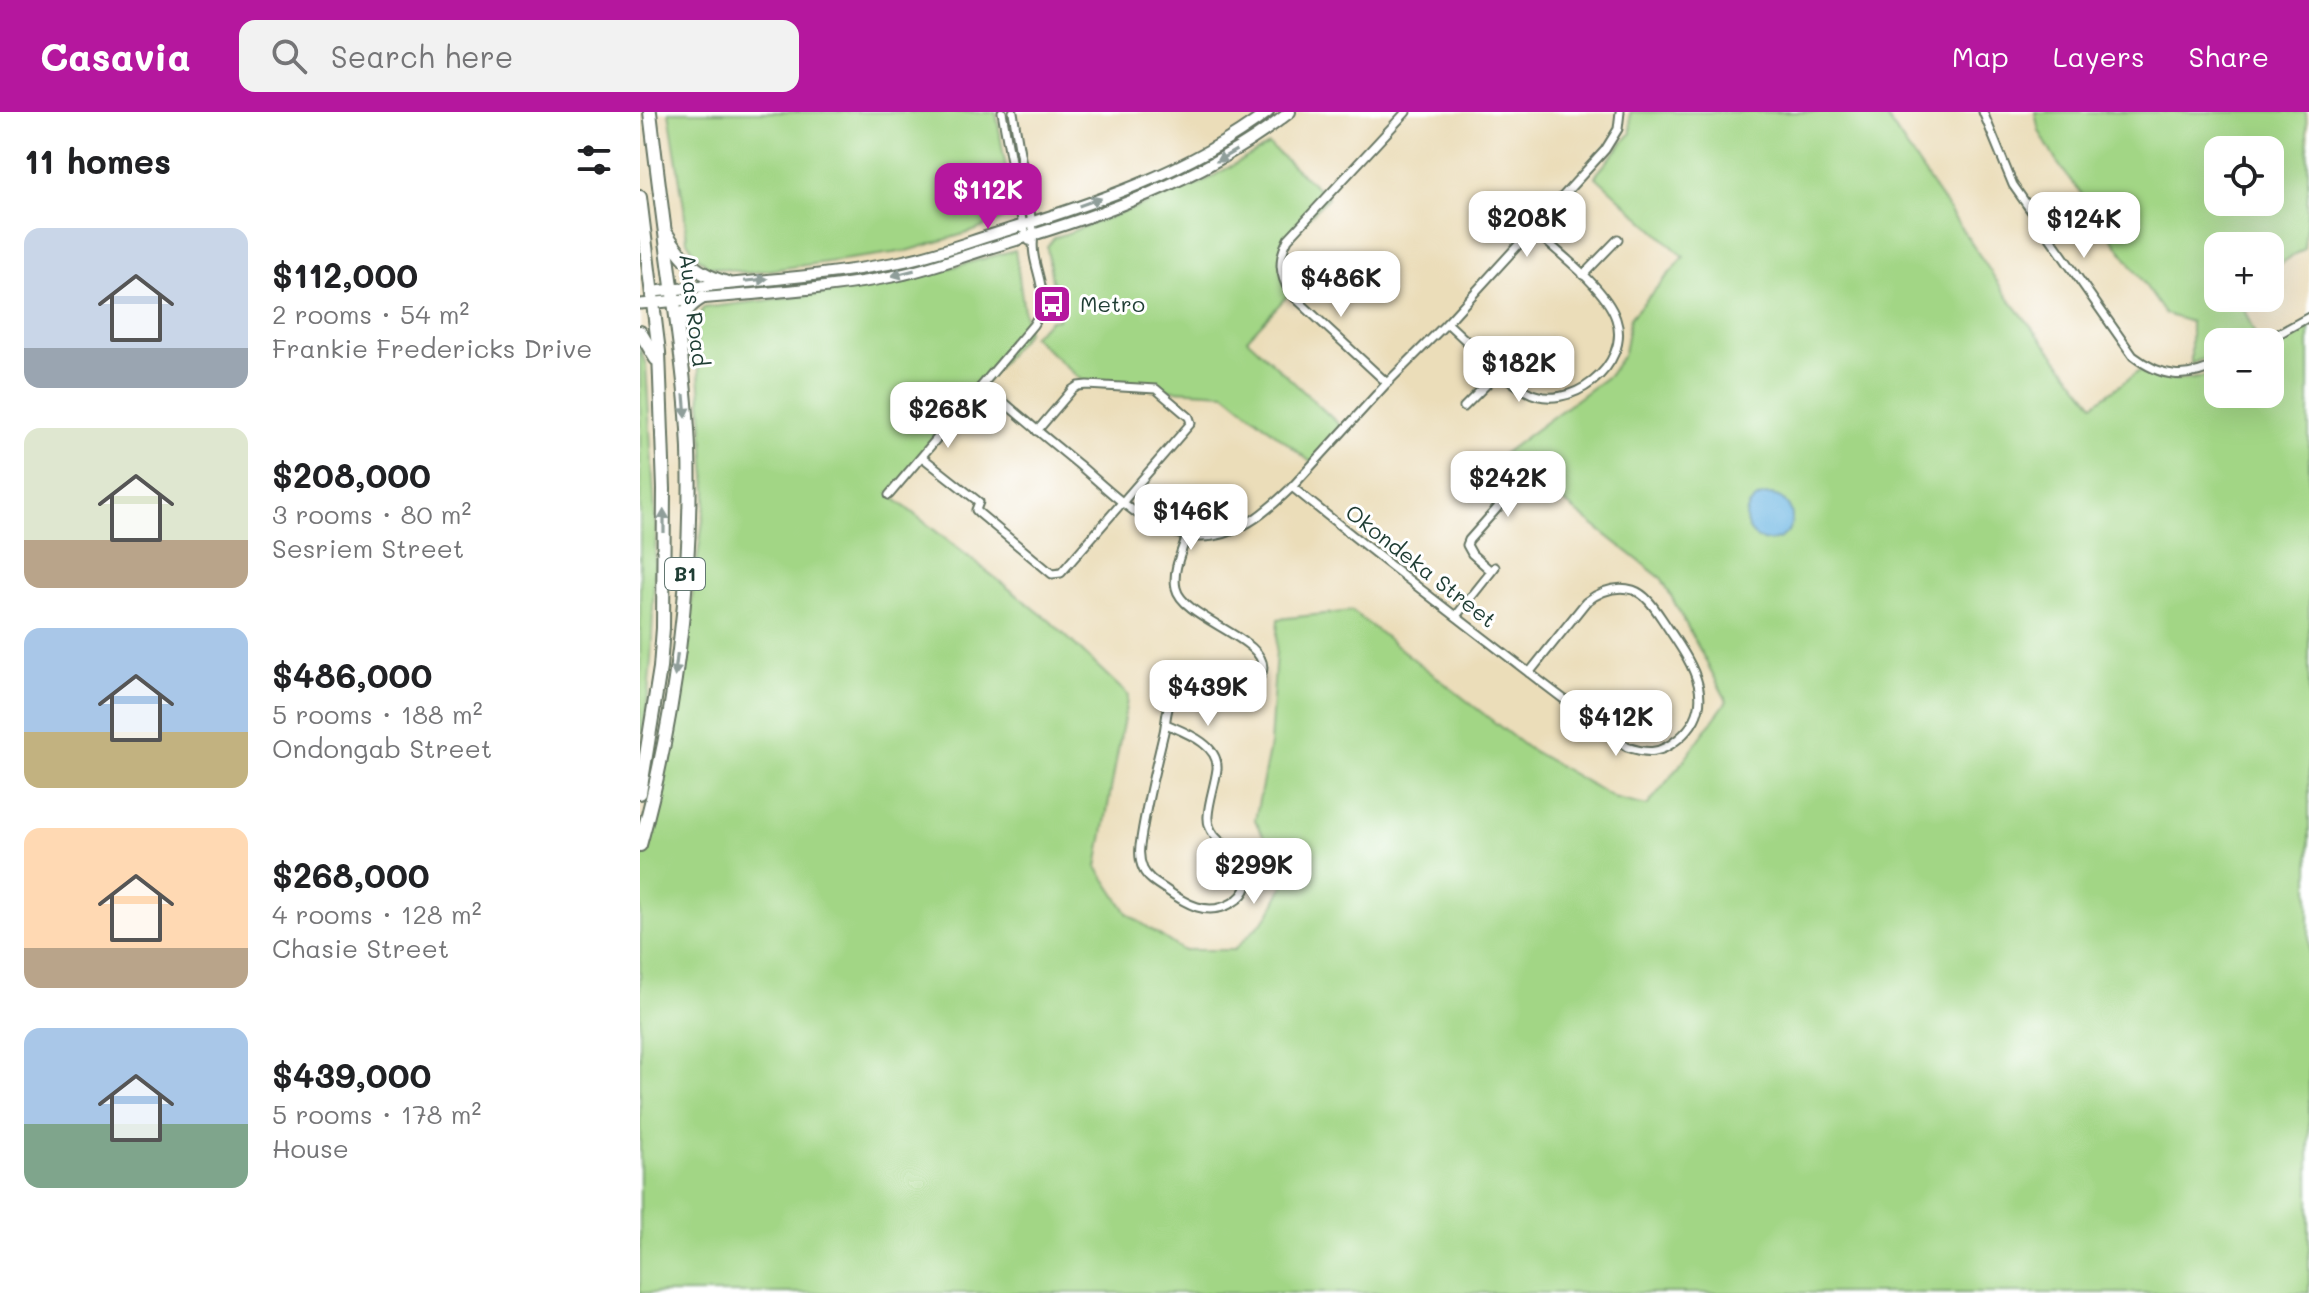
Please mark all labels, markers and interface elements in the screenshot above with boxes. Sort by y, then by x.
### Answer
search box [239,20,799,92]
text: Casavia [40,31,191,81]
icon: search [267,34,311,78]
text: Search here [331,36,513,76]
text: Map [1952,38,2009,74]
text: Layers [2053,38,2145,74]
text: Share [2189,38,2269,74]
map controls [2204,136,2284,408]
button: locate [2204,136,2284,216]
text: 11 homes [24,138,171,183]
icon: filters [572,138,616,182]
one-way arrow [1215,149,1237,163]
pin: $112K [932,163,1044,231]
text: $112K [953,172,1023,206]
pin: $208K [1471,191,1583,259]
pin: $124K [2028,192,2140,260]
one-way arrow [1078,195,1102,208]
text: $208K [1487,200,1567,234]
text: $124K [2046,201,2122,235]
button: + [2204,232,2284,312]
pin: $486K [1285,251,1397,319]
text: $112,000 [272,252,418,297]
street label: Auas Road [673,252,716,368]
icon: home [88,260,184,356]
text: $486K [1300,260,1382,294]
one-way arrow [891,267,916,280]
one-way arrow [744,273,769,286]
bus stop icon: Metro [1031,283,1073,325]
place label: Metro [1080,289,1145,318]
text: 2 rooms · 54 m² [272,297,469,331]
button: − [2204,328,2284,408]
text: Frankie Fredericks Drive [272,331,592,365]
pin: $182K [1463,336,1575,404]
text: $182K [1481,345,1557,379]
pin: $268K [892,382,1004,450]
text: $268K [908,391,988,425]
one-way arrow [679,394,692,419]
pin: $242K [1452,451,1564,519]
text: $208,000 [272,452,431,497]
icon: home [88,460,184,556]
text: $242K [1469,460,1547,494]
pin: $146K [1135,484,1247,552]
text: $146K [1153,493,1229,527]
text: 3 rooms · 80 m² [272,497,471,531]
street label: Okondeka Street [1340,497,1503,634]
one-way arrow [658,508,670,533]
text: Sesriem Street [272,531,464,565]
road number: B1 [665,558,705,590]
text: $486,000 [272,652,432,697]
one-way arrow [670,653,683,678]
icon: home [88,660,184,756]
pin: $439K [1152,660,1264,728]
text: $439K [1168,669,1248,703]
pin: $412K [1560,690,1672,758]
text: 5 rooms · 188 m² [272,697,483,731]
text: $412K [1578,699,1654,733]
text: Ondongab Street [272,731,492,765]
pin: $299K [1198,838,1310,906]
text: $299K [1215,847,1293,881]
text: $268,000 [272,852,430,897]
icon: home [88,860,184,956]
text: 4 rooms · 128 m² [272,897,482,931]
text: Chasie Street [272,931,449,965]
text: $439,000 [272,1052,431,1097]
icon: home [88,1060,184,1156]
text: 5 rooms · 178 m² [272,1097,481,1131]
text: House [272,1131,349,1165]

